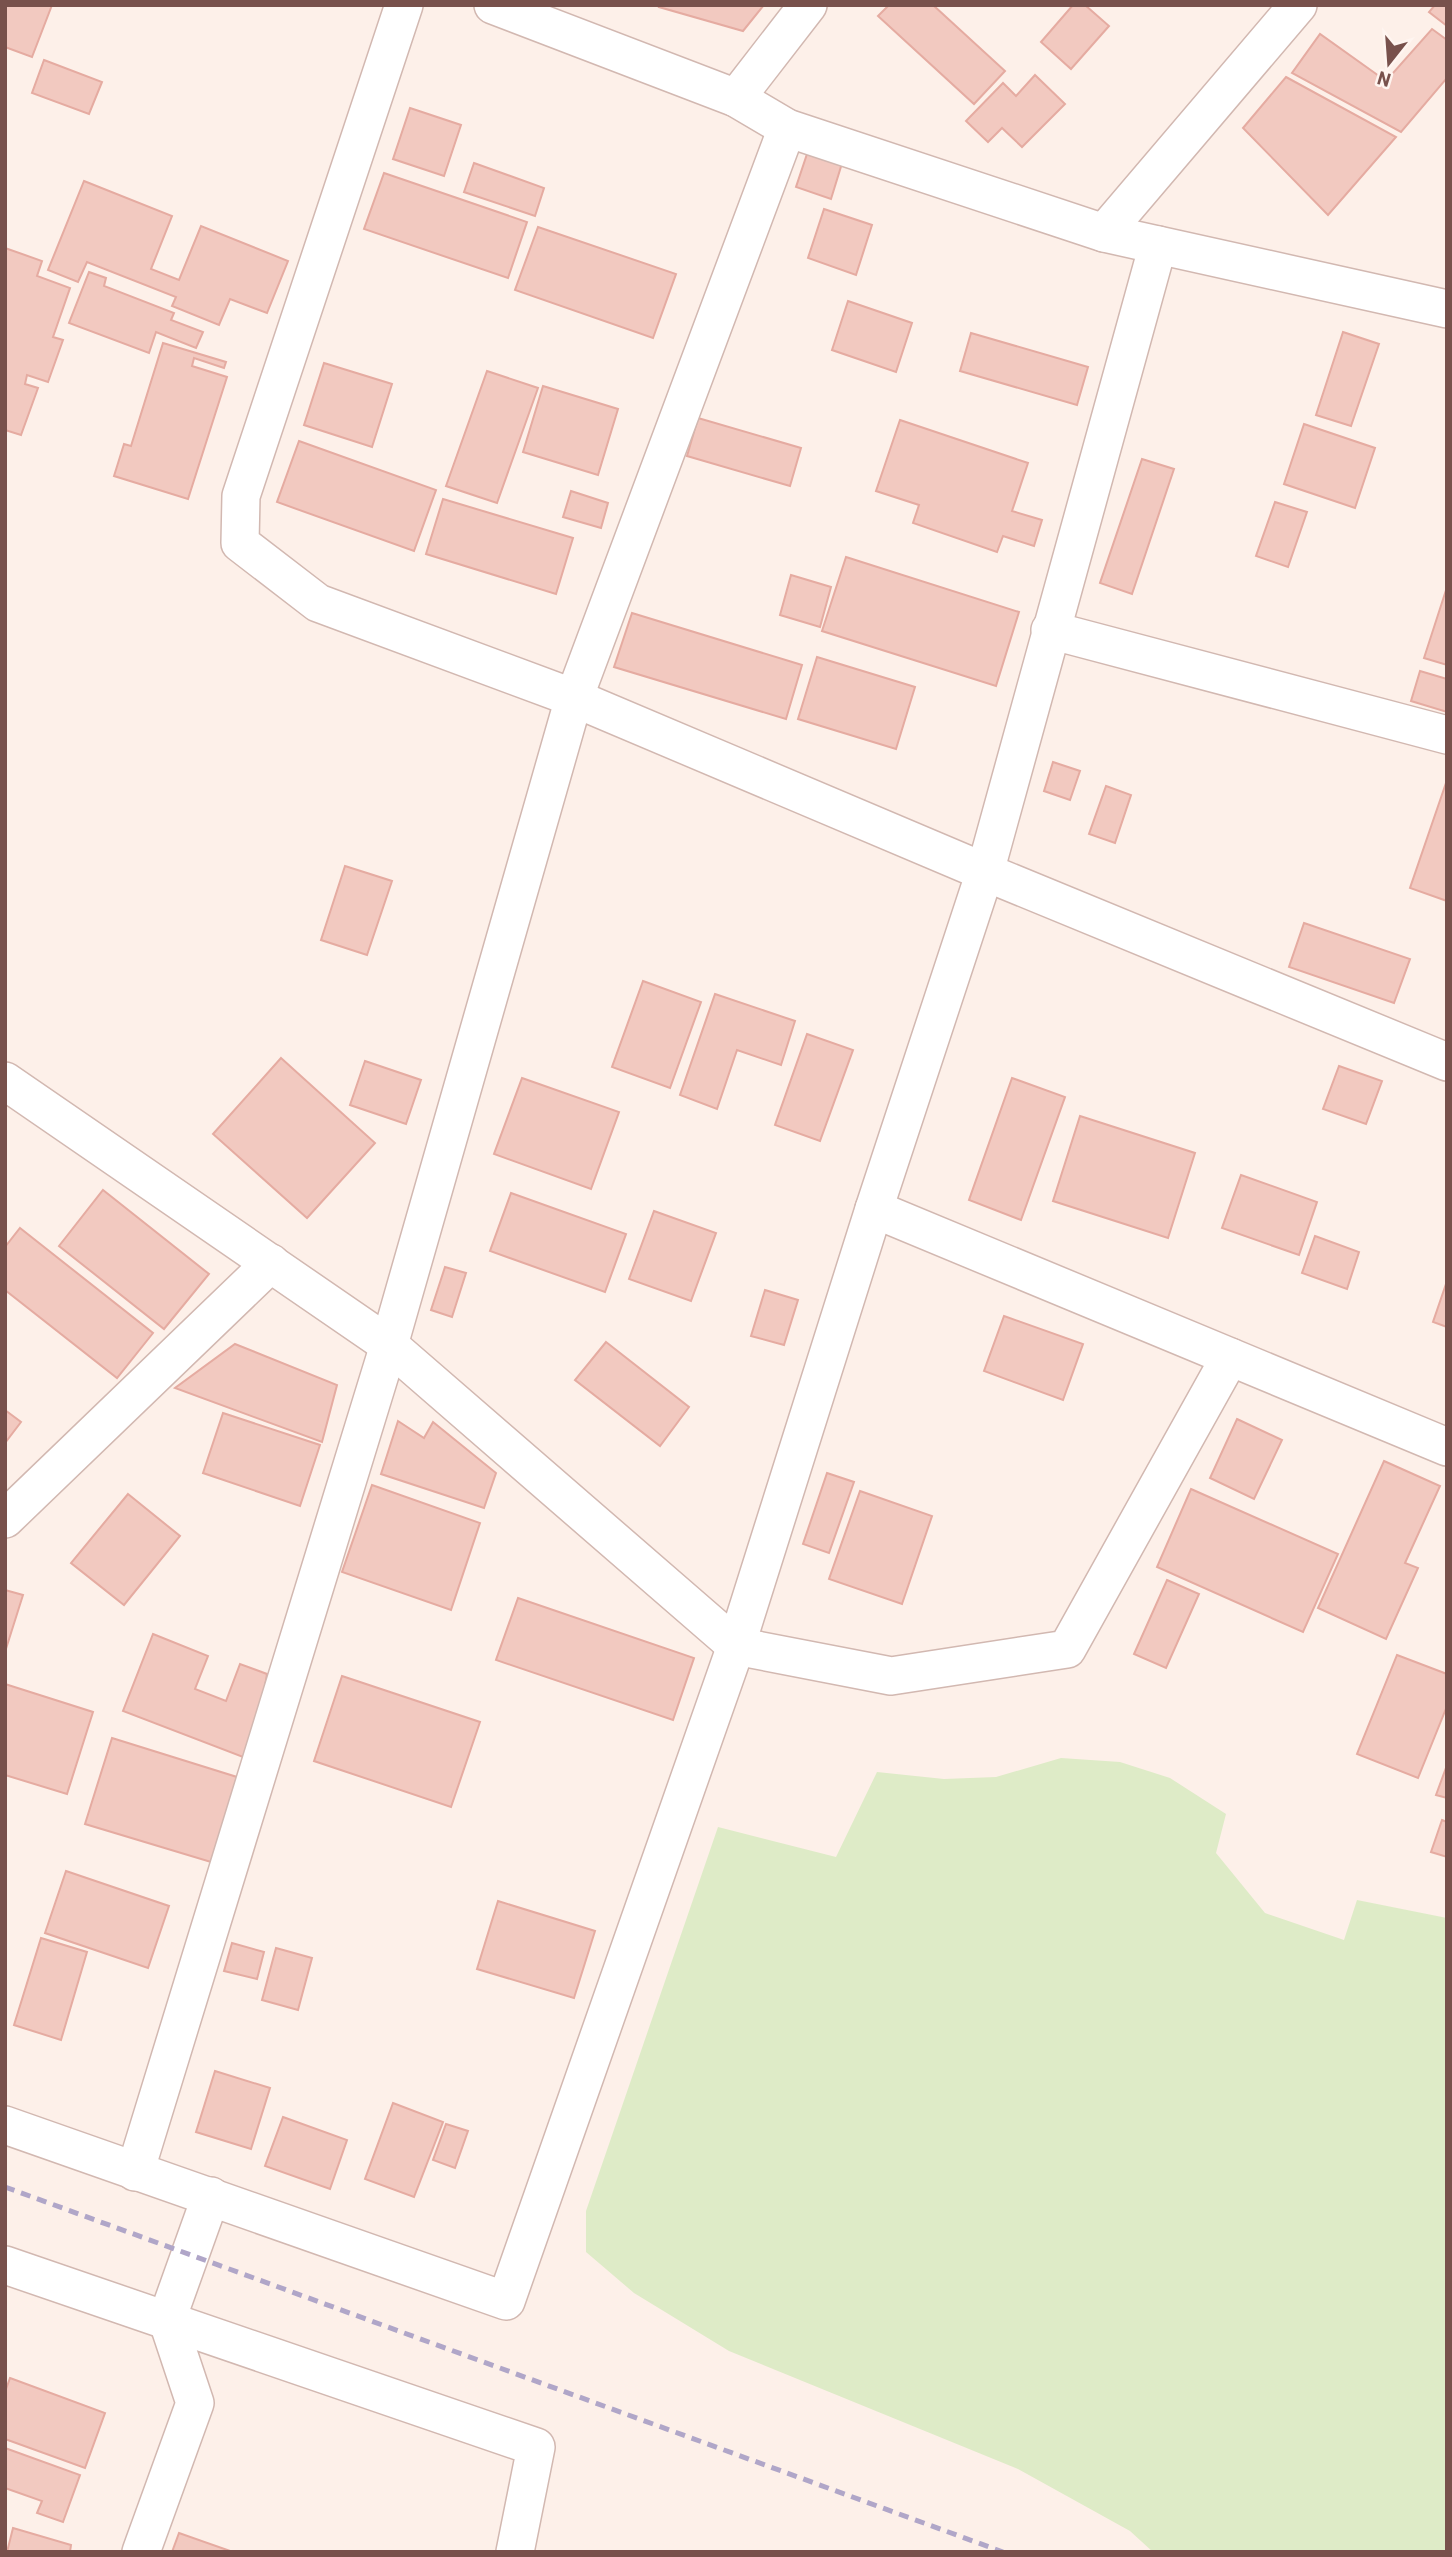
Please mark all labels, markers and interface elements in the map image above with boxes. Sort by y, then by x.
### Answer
north arrow [1354,28,1424,98]
text: N [1374,67,1393,93]

